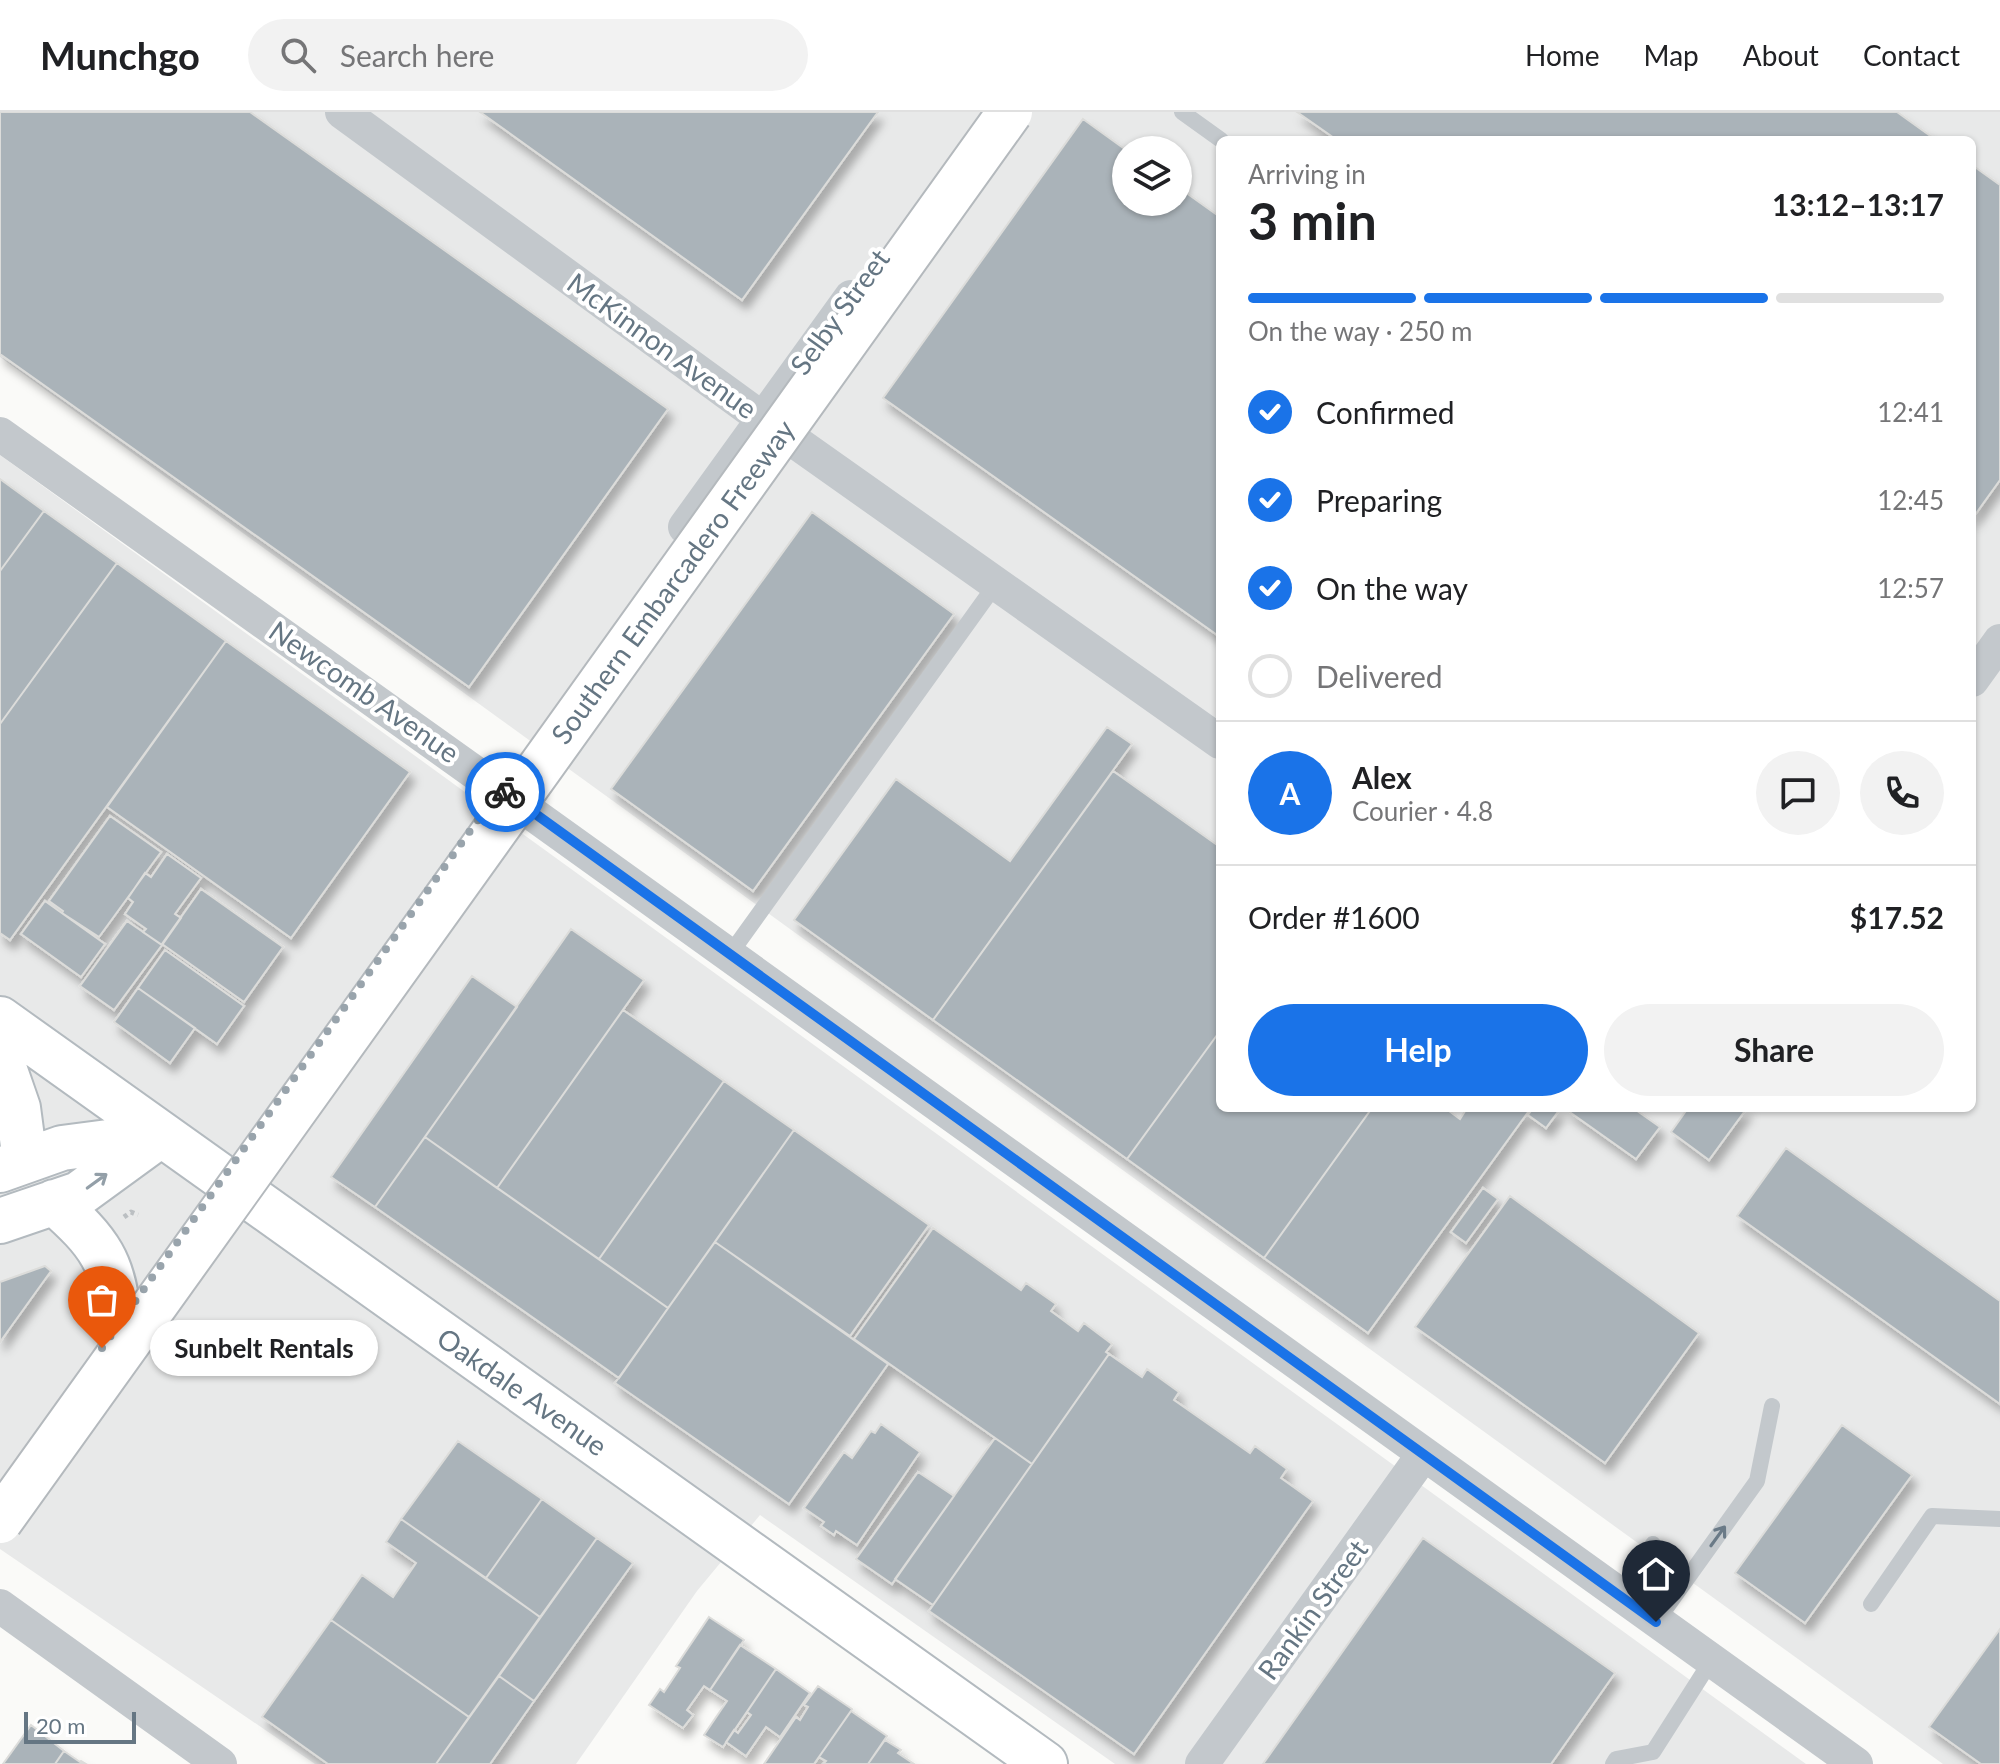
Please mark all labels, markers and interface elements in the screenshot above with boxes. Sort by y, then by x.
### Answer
search box [248,19,808,91]
text: Munchgo [40,32,200,78]
icon: search [276,33,320,77]
text: Search here [340,37,494,73]
text: Home [1525,38,1600,72]
text: Map [1644,38,1699,72]
text: About [1743,38,1819,72]
text: Contact [1863,38,1960,72]
map controls [1112,136,1192,216]
button: layers [1112,136,1192,216]
text: Arriving in [1248,158,1366,190]
text: 13:12–13:17 [1772,186,1944,222]
text: 3 min [1248,189,1377,251]
street label: Selby Street [782,242,896,381]
street label: McKinnon Avenue [561,265,764,425]
text: On the way · 250 m [1248,315,1472,347]
icon: check [1248,390,1292,434]
text: Confirmed [1316,394,1455,430]
text: 12:41 [1877,396,1944,428]
street label: Southern Embarcadero Freeway [543,412,801,750]
icon: check [1248,478,1292,522]
text: Preparing [1316,482,1442,518]
text: 12:45 [1877,484,1944,516]
icon: check [1248,566,1292,610]
text: On the way [1316,570,1468,606]
text: 12:57 [1877,572,1944,604]
street label: Newcomb Avenue [263,613,466,769]
text: Delivered [1316,658,1443,694]
button: chat [1756,751,1840,835]
button: phone [1860,751,1944,835]
courier [465,752,545,832]
text: Alex [1352,759,1412,795]
icon: bike [483,770,527,814]
text: A [1280,775,1300,811]
text: Courier · 4.8 [1352,795,1493,827]
text: Order #1600 [1248,899,1420,935]
text: $17.52 [1850,899,1944,935]
button: Help [1248,1004,1588,1096]
button: Share [1604,1004,1944,1096]
one-way arrow [86,1172,108,1189]
pin [68,1266,136,1348]
icon: bag [80,1278,124,1322]
callout: Sunbelt Rentals [150,1320,378,1376]
street label: Oakdale Avenue [431,1320,614,1462]
text: Sunbelt Rentals [174,1332,354,1364]
one-way arrow [1710,1525,1726,1547]
street label: Rankin Street [1250,1533,1374,1686]
pin [1622,1540,1690,1622]
icon: home [1634,1552,1678,1596]
scale bar [24,1708,136,1744]
text: 20 m [36,1712,85,1739]

